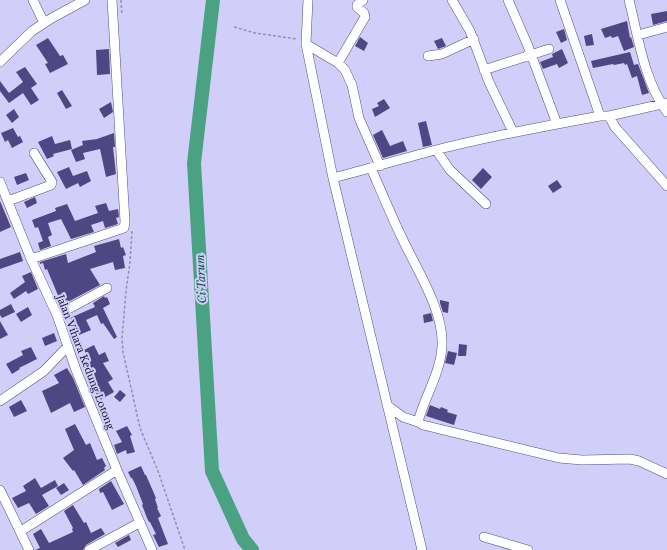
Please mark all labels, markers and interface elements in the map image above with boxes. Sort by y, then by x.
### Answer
water label: Ci Tarum [193,254,209,304]
street label: Jalan Vihara Kedung Lotong [53,291,118,432]

